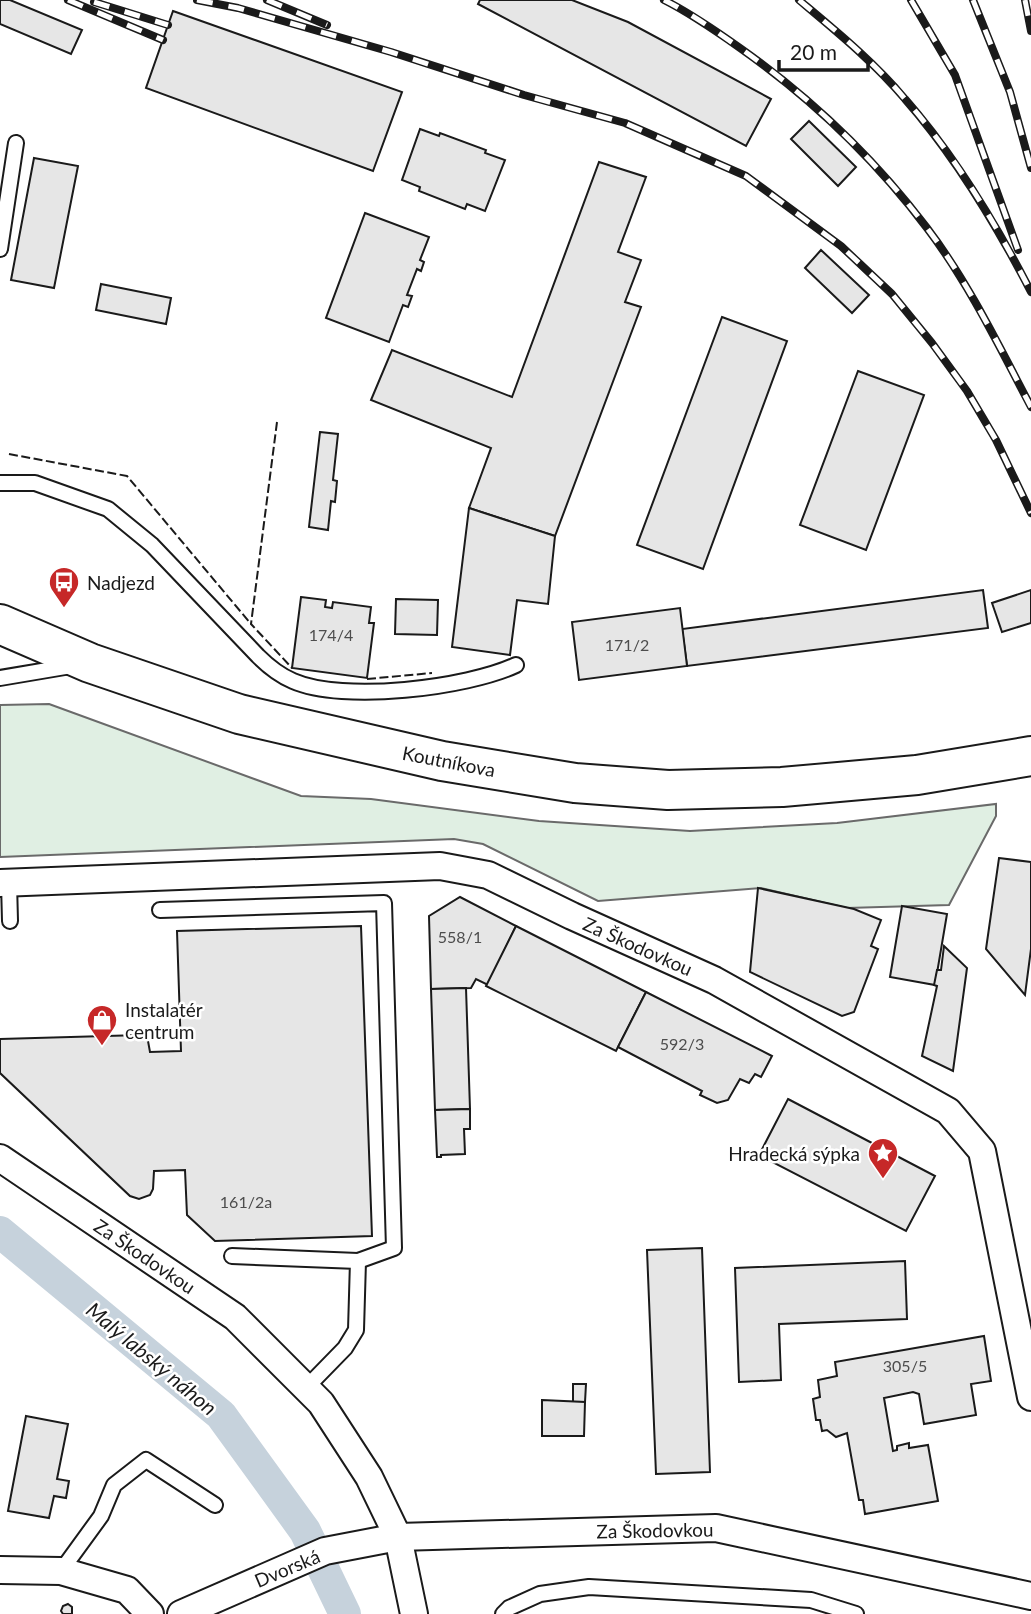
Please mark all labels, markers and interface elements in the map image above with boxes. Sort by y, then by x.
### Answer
scale bar [779,28,868,72]
text: 20 m [790,39,837,64]
bus stop icon: Nadjezd [47,565,81,609]
place label: Nadjezd [87,571,155,594]
house number: 174/4 [309,625,353,644]
house number: 171/2 [605,635,649,654]
street label: Koutníkova [401,741,497,781]
street label: Za Škodovkou [580,912,696,980]
house number: 558/1 [438,927,482,946]
place label: Instalatér centrum [125,998,203,1043]
shop icon: Instalatér centrum [85,1003,119,1047]
house number: 592/3 [660,1034,704,1053]
place icon: Hradecká sýpka [866,1136,900,1180]
place label: Hradecká sýpka [728,1142,860,1165]
house number: 161/2a [220,1192,272,1211]
street label: Za Škodovkou [90,1214,200,1298]
water label: Malý labský náhon [82,1296,222,1420]
house number: 305/5 [883,1356,927,1375]
street label: Za Škodovkou [596,1517,714,1543]
street label: Dvorská [251,1544,323,1592]

